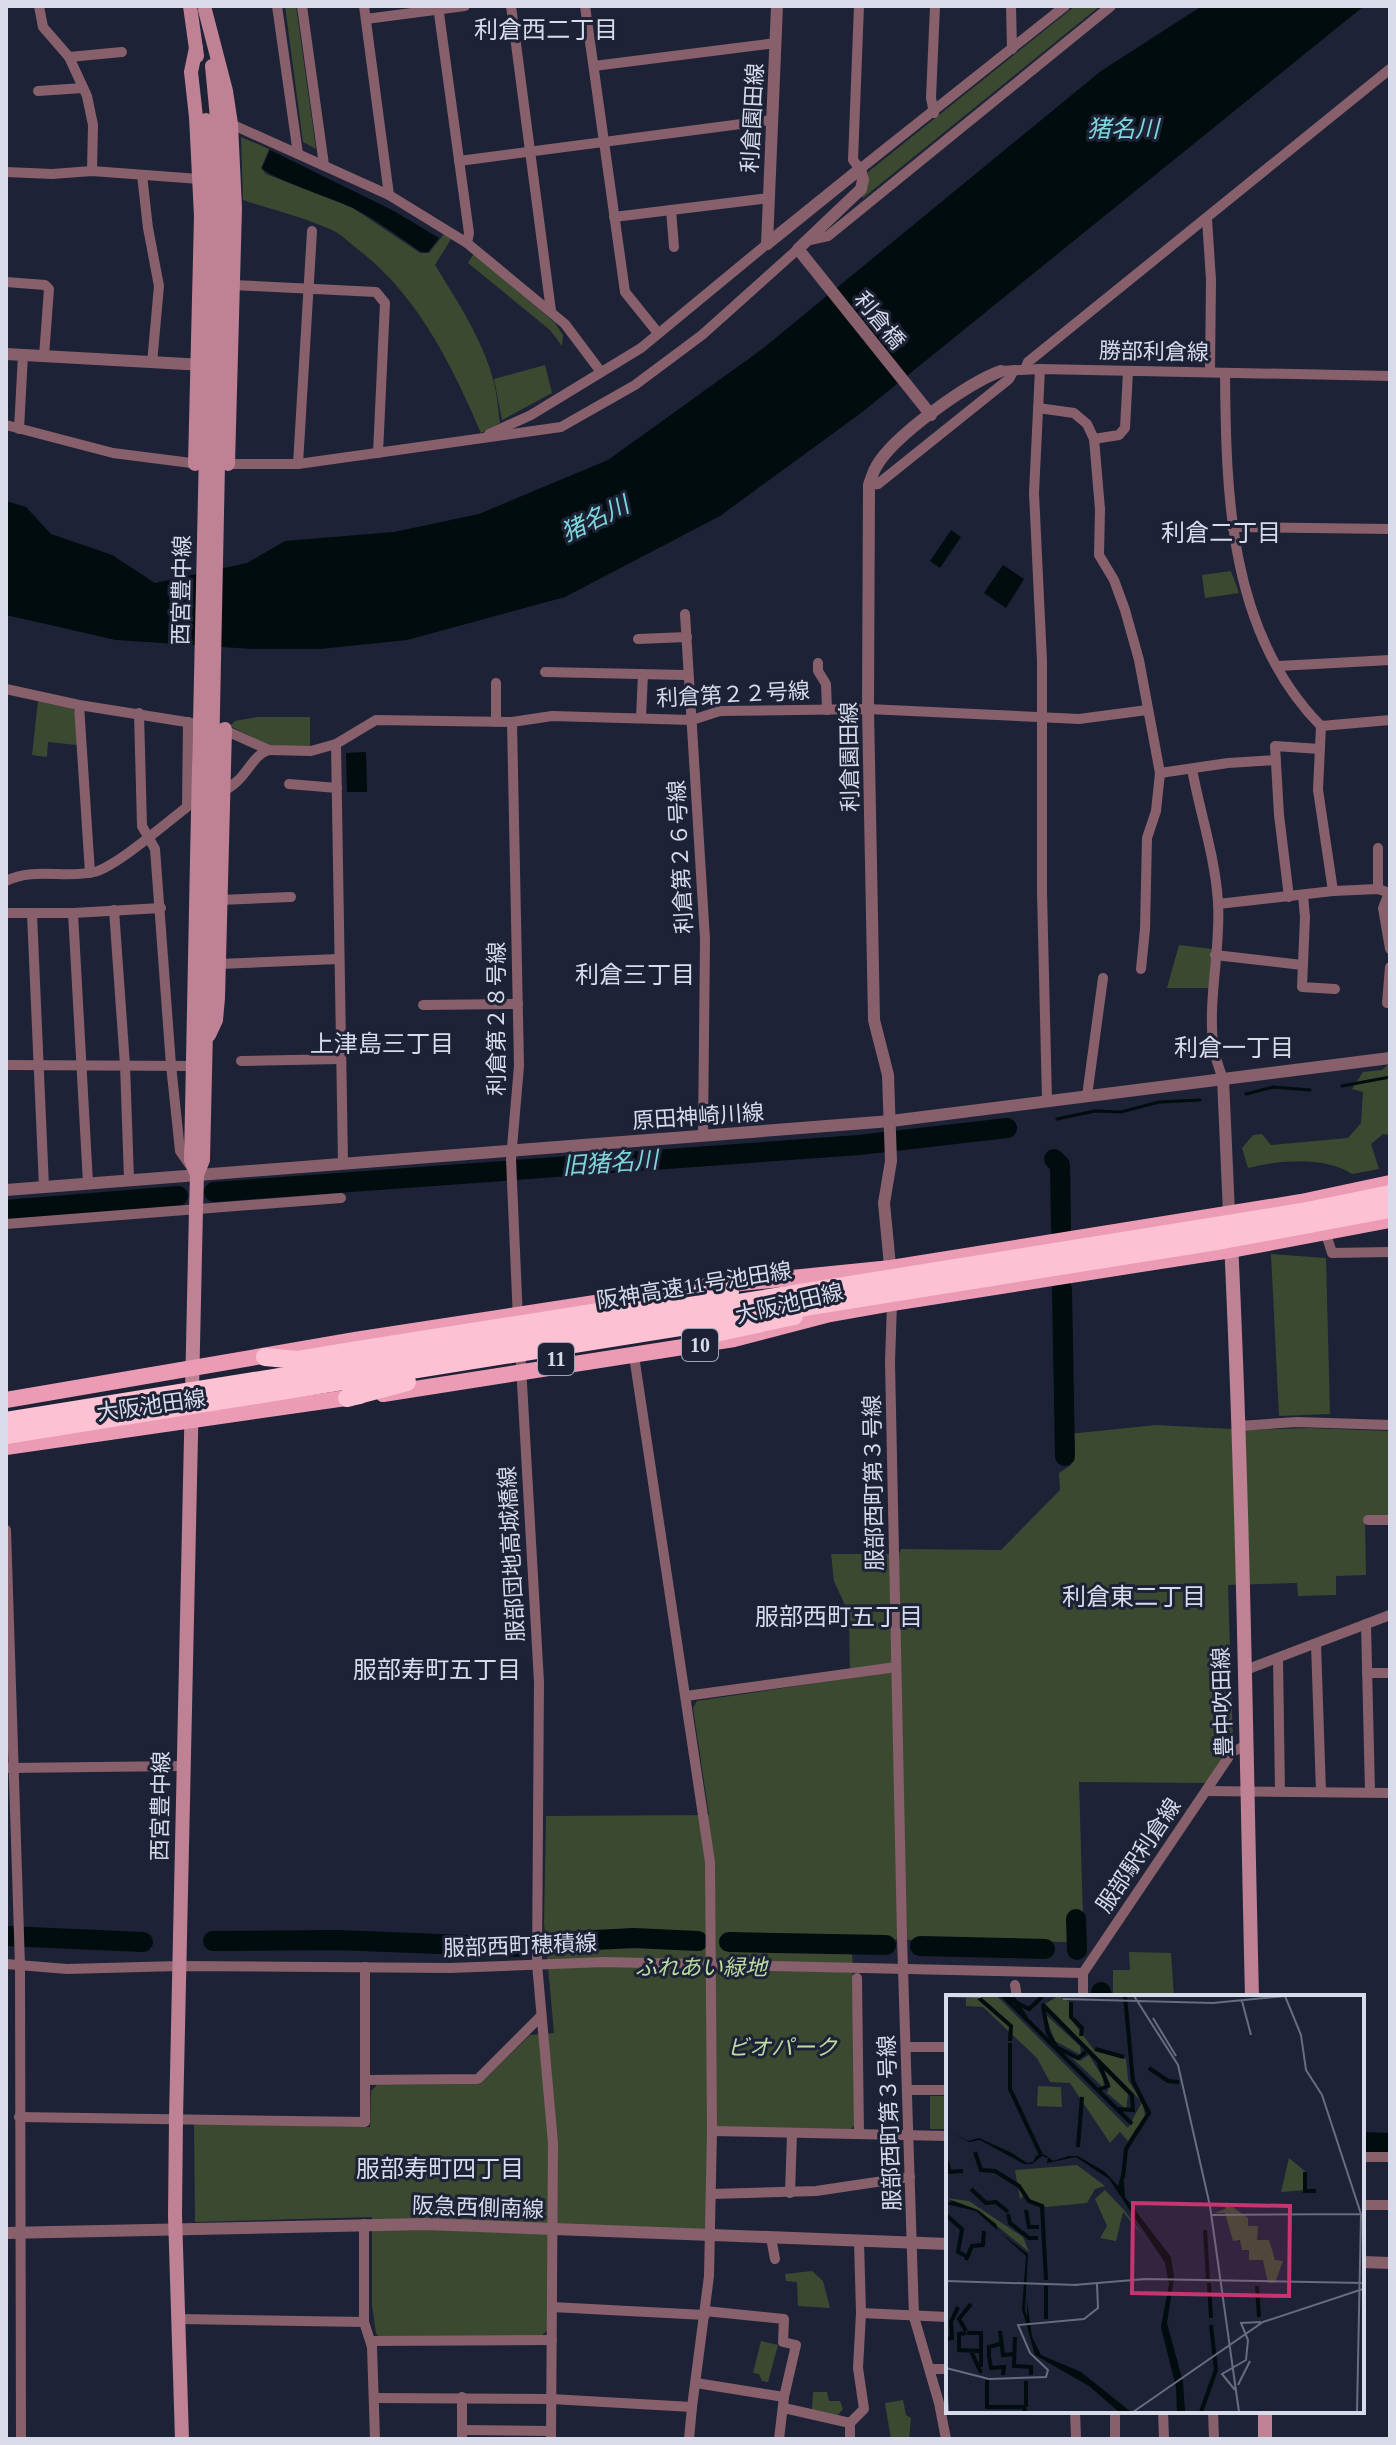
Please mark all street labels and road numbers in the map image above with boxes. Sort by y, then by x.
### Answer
street label: 利倉園田線 [737,62,768,174]
street label: 利倉橋 [849,287,910,354]
street label: 勝部利倉線 [1099,338,1209,365]
street label: 西宮豊中線 [168,535,195,645]
street label: 利倉第２２号線 [655,678,811,711]
street label: 利倉園田線 [836,702,863,812]
street label: 利倉第２６号線 [664,779,697,935]
street label: 利倉第２８号線 [484,942,509,1096]
street label: 原田神崎川線 [631,1099,765,1134]
street label: 阪神高速11号池田線 [595,1258,793,1313]
street label: 大阪池田線 [733,1279,846,1328]
road number: 10 [682,1329,718,1361]
road number: 11 [538,1343,574,1375]
street label: 大阪池田線 [95,1385,207,1426]
street label: 服部西町第３号線 [859,1395,888,1571]
street label: 服部団地高城橋線 [494,1465,529,1643]
street label: 豊中吹田線 [1208,1647,1237,1757]
street label: 西宮豊中線 [147,1751,174,1861]
street label: 服部駅利倉線 [1091,1794,1186,1917]
street label: 服部西町穂積線 [443,1930,597,1961]
street label: 服部西町第３号線 [874,2035,905,2211]
street label: 阪急西側南線 [412,2193,544,2222]

